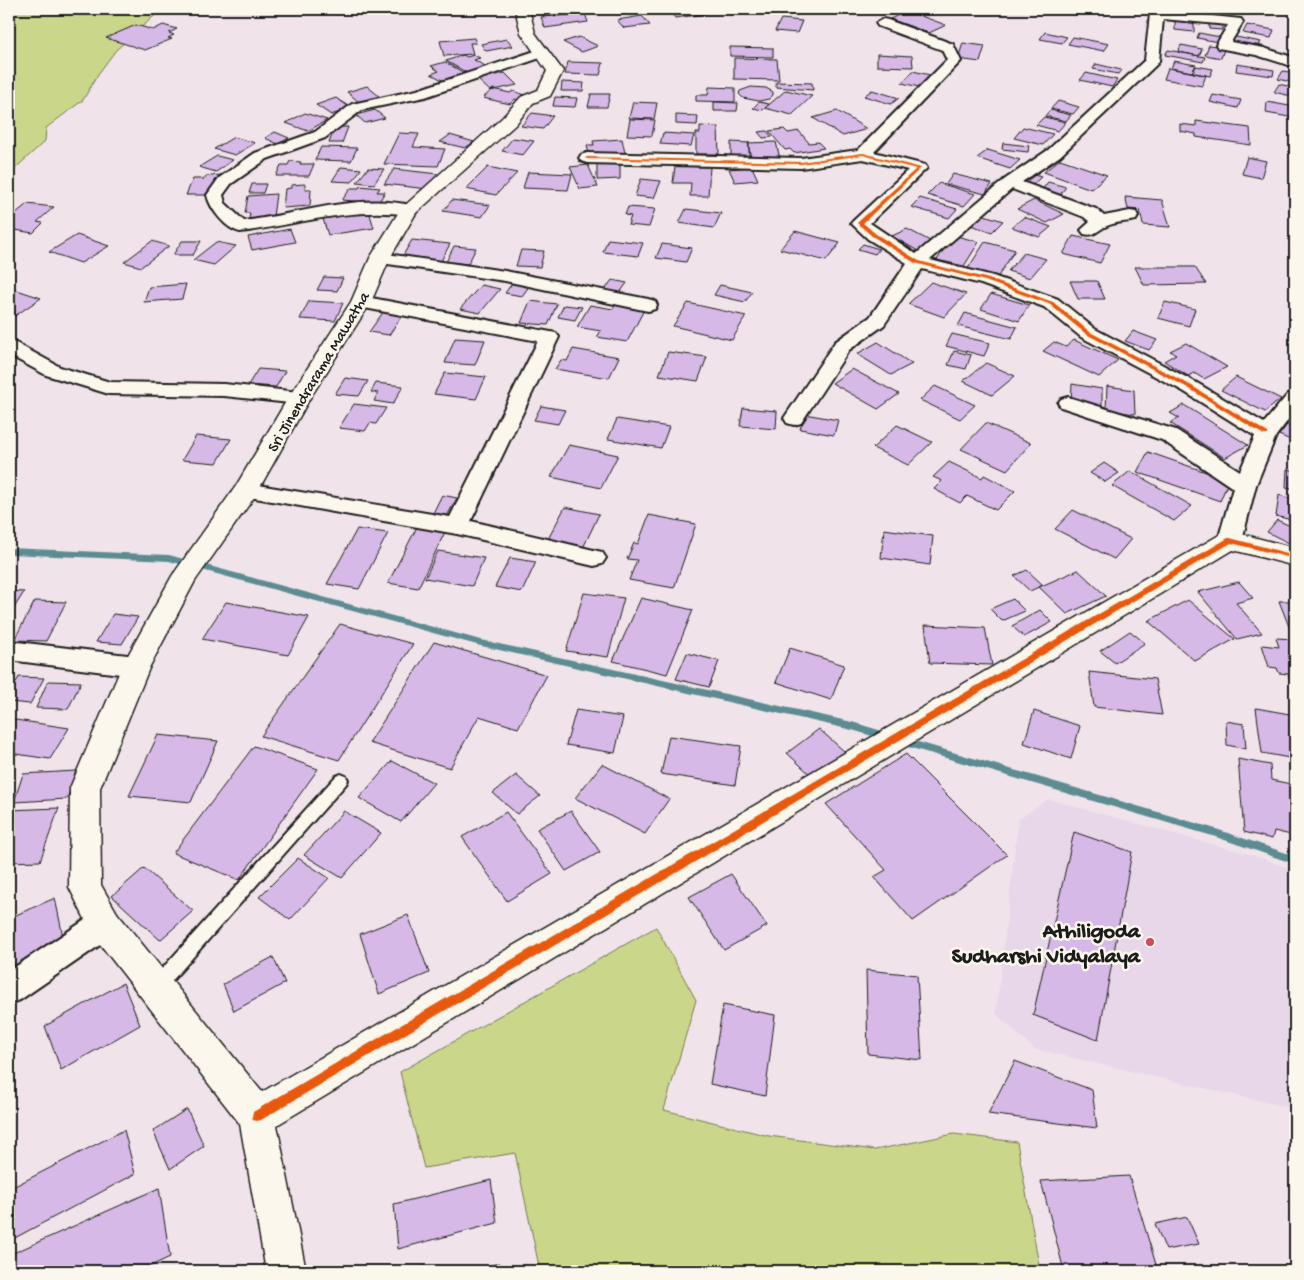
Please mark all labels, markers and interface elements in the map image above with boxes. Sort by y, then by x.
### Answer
street label: Sri Jinendrarama Mawatha [265,288,376,456]
place label: Athiligoda Sudharshi Vidyalaya [952,920,1142,971]
marker: Athiligoda Sudharshi Vidyalaya [1144,936,1156,948]

